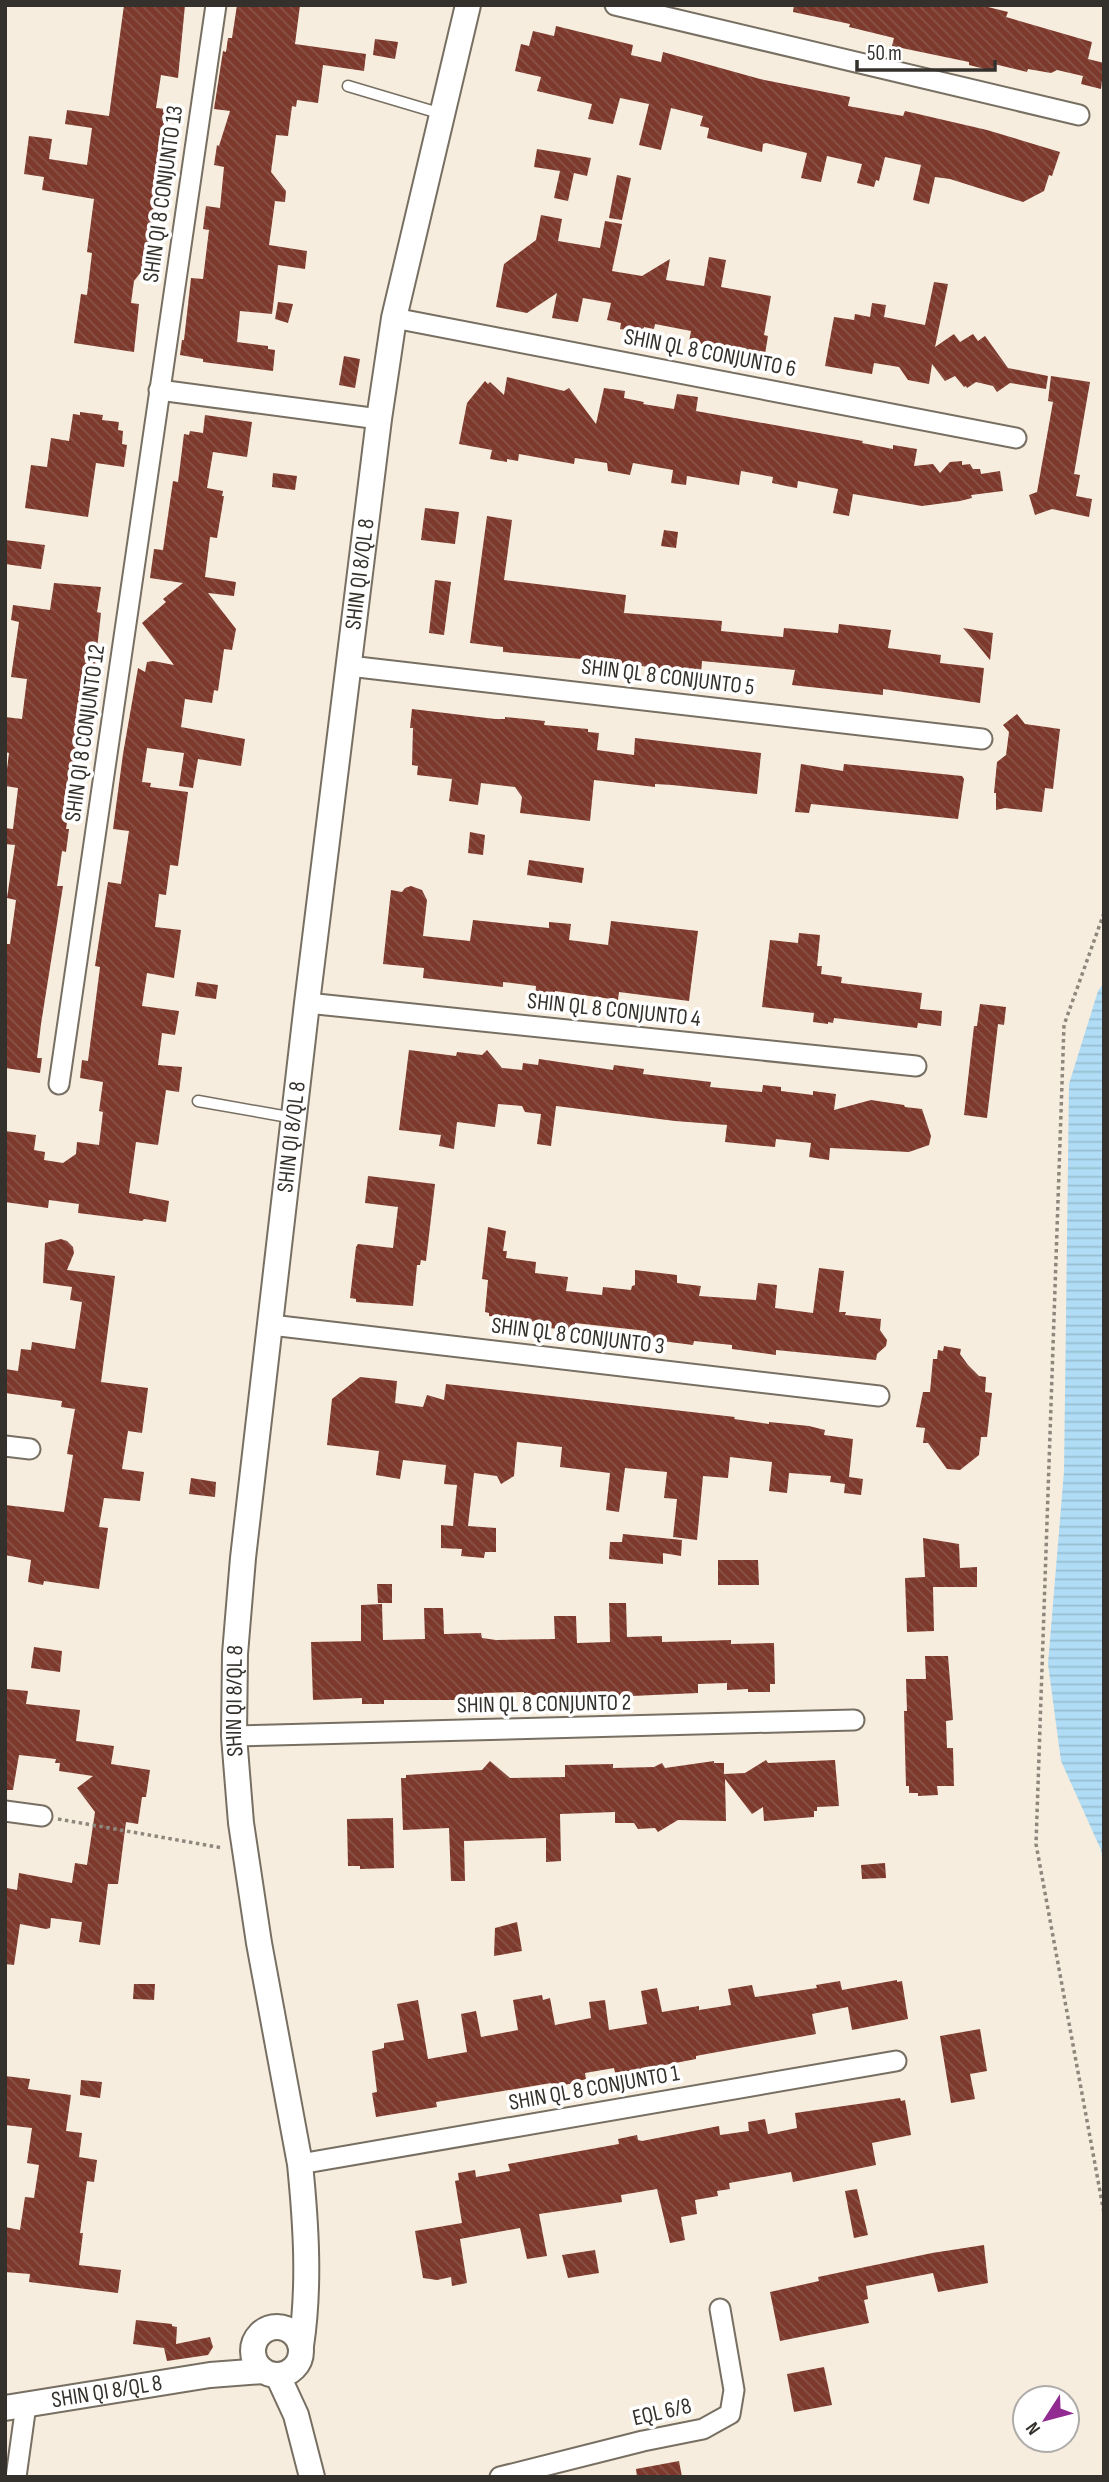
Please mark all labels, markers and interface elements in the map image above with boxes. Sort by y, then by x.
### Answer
scale bar [857,28,995,72]
text: 50 m [867,41,902,66]
street label: SHIN QI 8 CONJUNTO 13 [137,104,189,284]
street label: SHIN QL 8 CONJUNTO 6 [622,323,798,383]
street label: SHIN QI 8/QL 8 [339,517,381,631]
street label: SHIN QI 8 CONJUNTO 12 [59,643,111,823]
street label: SHIN QL 8 CONJUNTO 5 [580,653,756,701]
street label: SHIN QL 8 CONJUNTO 4 [526,987,703,1033]
street label: SHIN QI 8/QL 8 [271,1080,312,1194]
street label: SHIN QL 8 CONJUNTO 3 [490,1311,666,1361]
street label: SHIN QI 8/QL 8 [220,1644,250,1758]
street label: SHIN QL 8 CONJUNTO 2 [457,1688,631,1720]
street label: SHIN QL 8 CONJUNTO 1 [507,2059,681,2117]
street label: SHIN QI 8/QL 8 [49,2369,164,2414]
north arrow [1011,2384,1081,2454]
street label: EQL 6/8 [630,2392,694,2432]
text: N [1021,2417,1046,2439]

